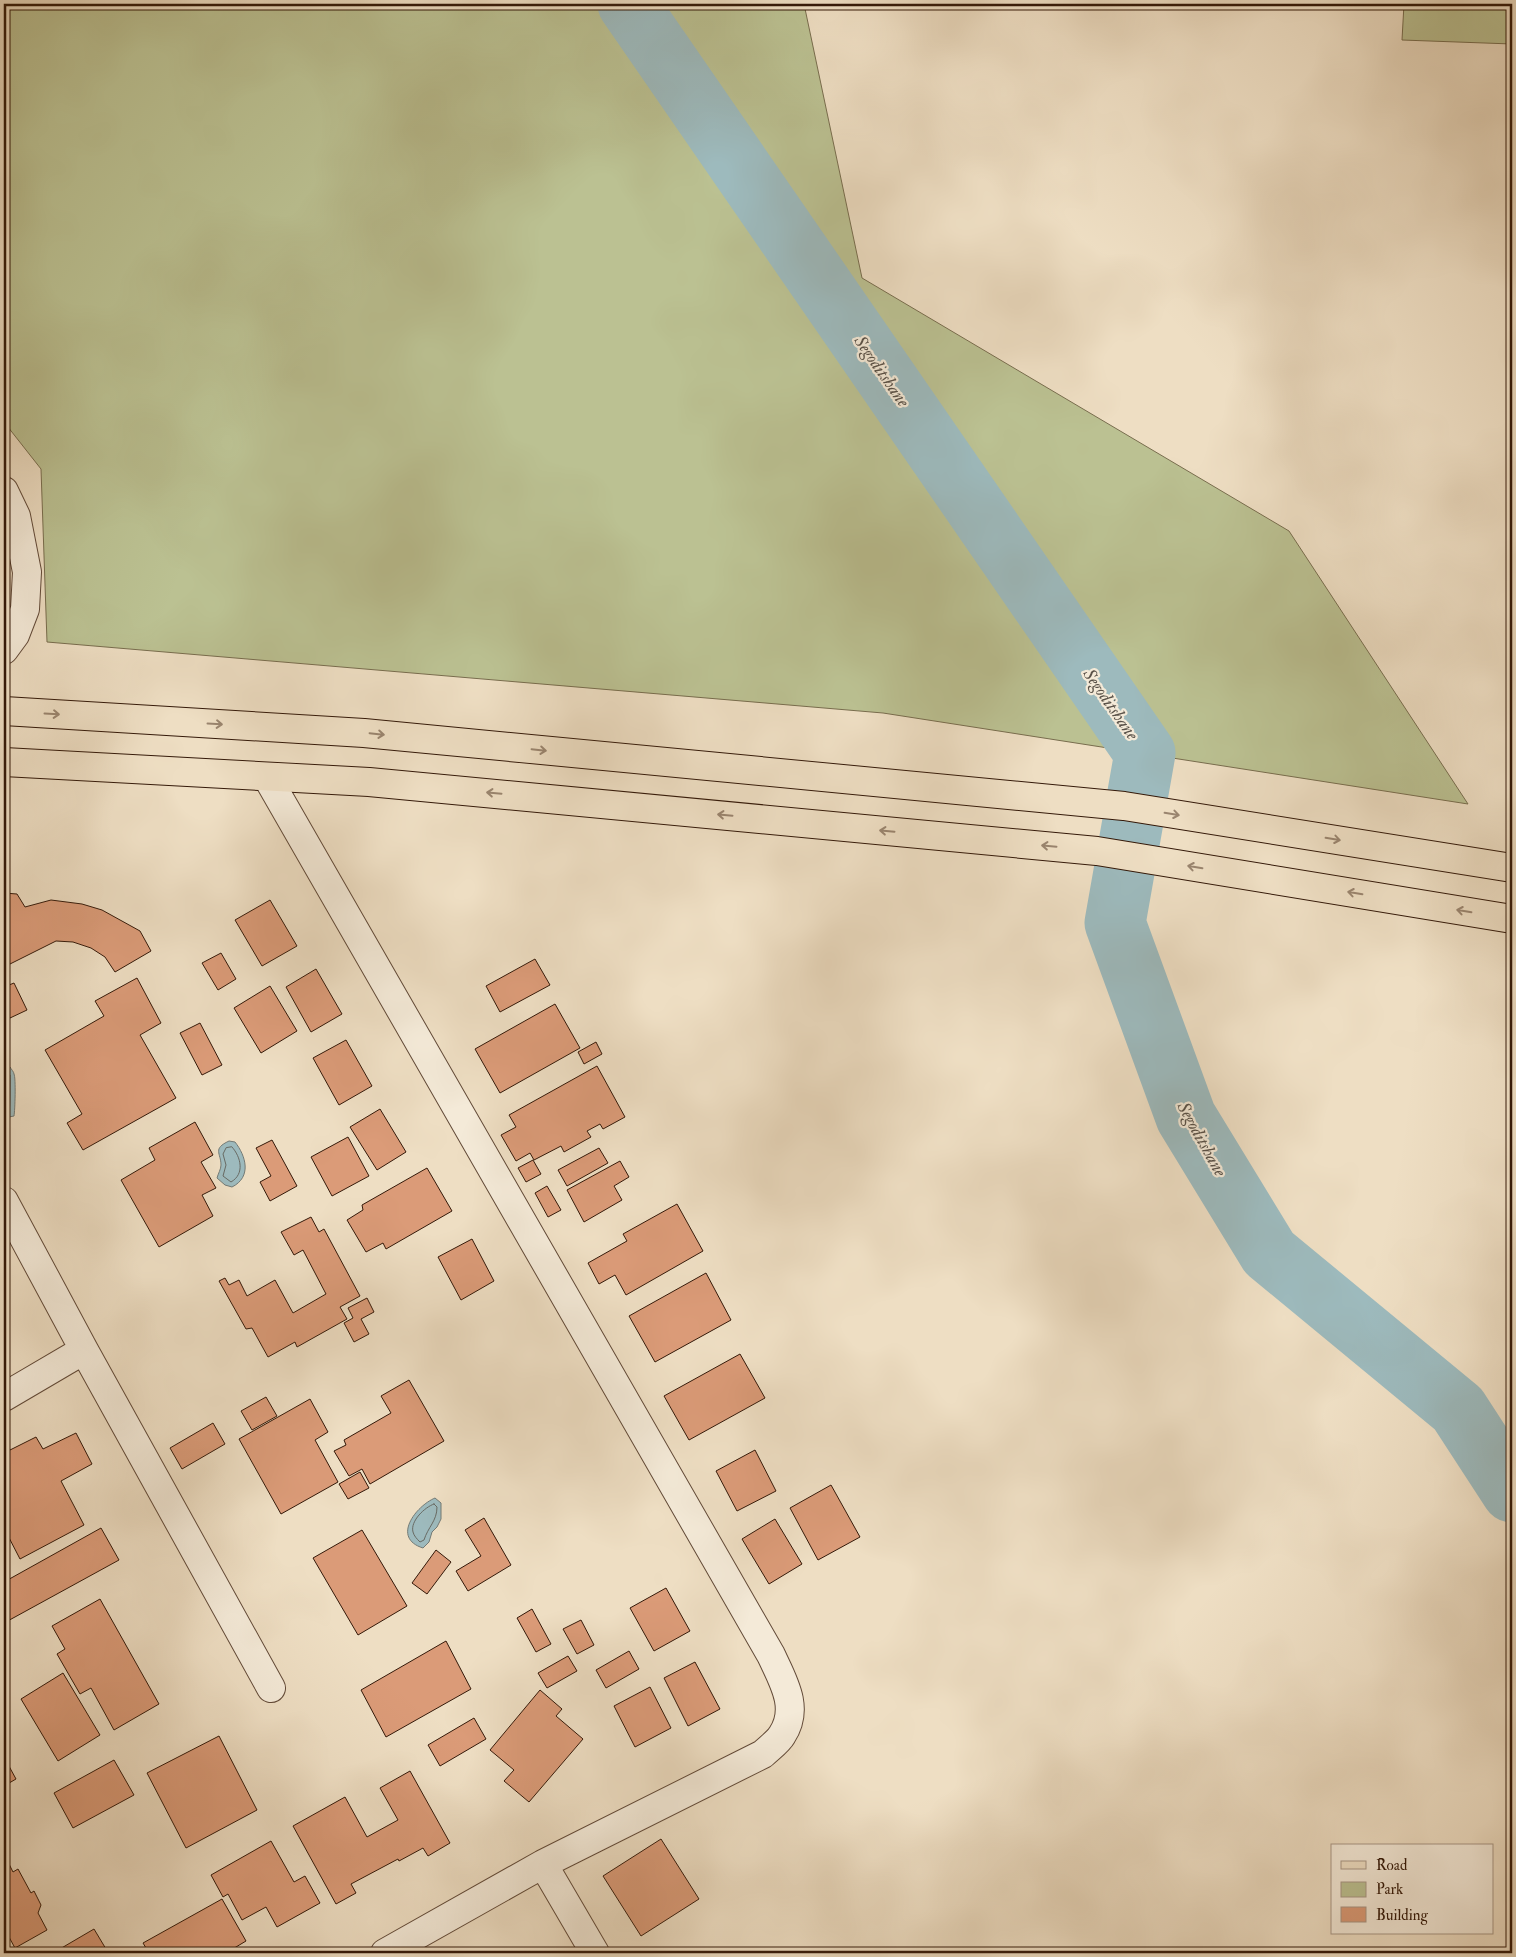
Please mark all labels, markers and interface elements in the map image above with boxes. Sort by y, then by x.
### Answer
water label: Segoditshane [848,330,915,412]
water label: Segoditshane [1077,663,1144,745]
one-way arrow [44,710,60,719]
one-way arrow [206,719,222,728]
one-way arrow [369,729,385,739]
one-way arrow [530,745,546,754]
one-way arrow [486,789,502,798]
one-way arrow [1164,809,1180,819]
one-way arrow [717,811,733,820]
one-way arrow [879,826,895,836]
one-way arrow [1324,834,1340,844]
one-way arrow [1041,841,1057,851]
one-way arrow [1187,861,1203,871]
one-way arrow [1348,888,1364,898]
one-way arrow [1456,906,1472,916]
water label: Segoditshane [1171,1097,1232,1182]
legend [1331,1844,1494,1934]
text: Road [1376,1856,1408,1875]
text: Park [1376,1880,1403,1899]
text: Building [1376,1906,1428,1925]

